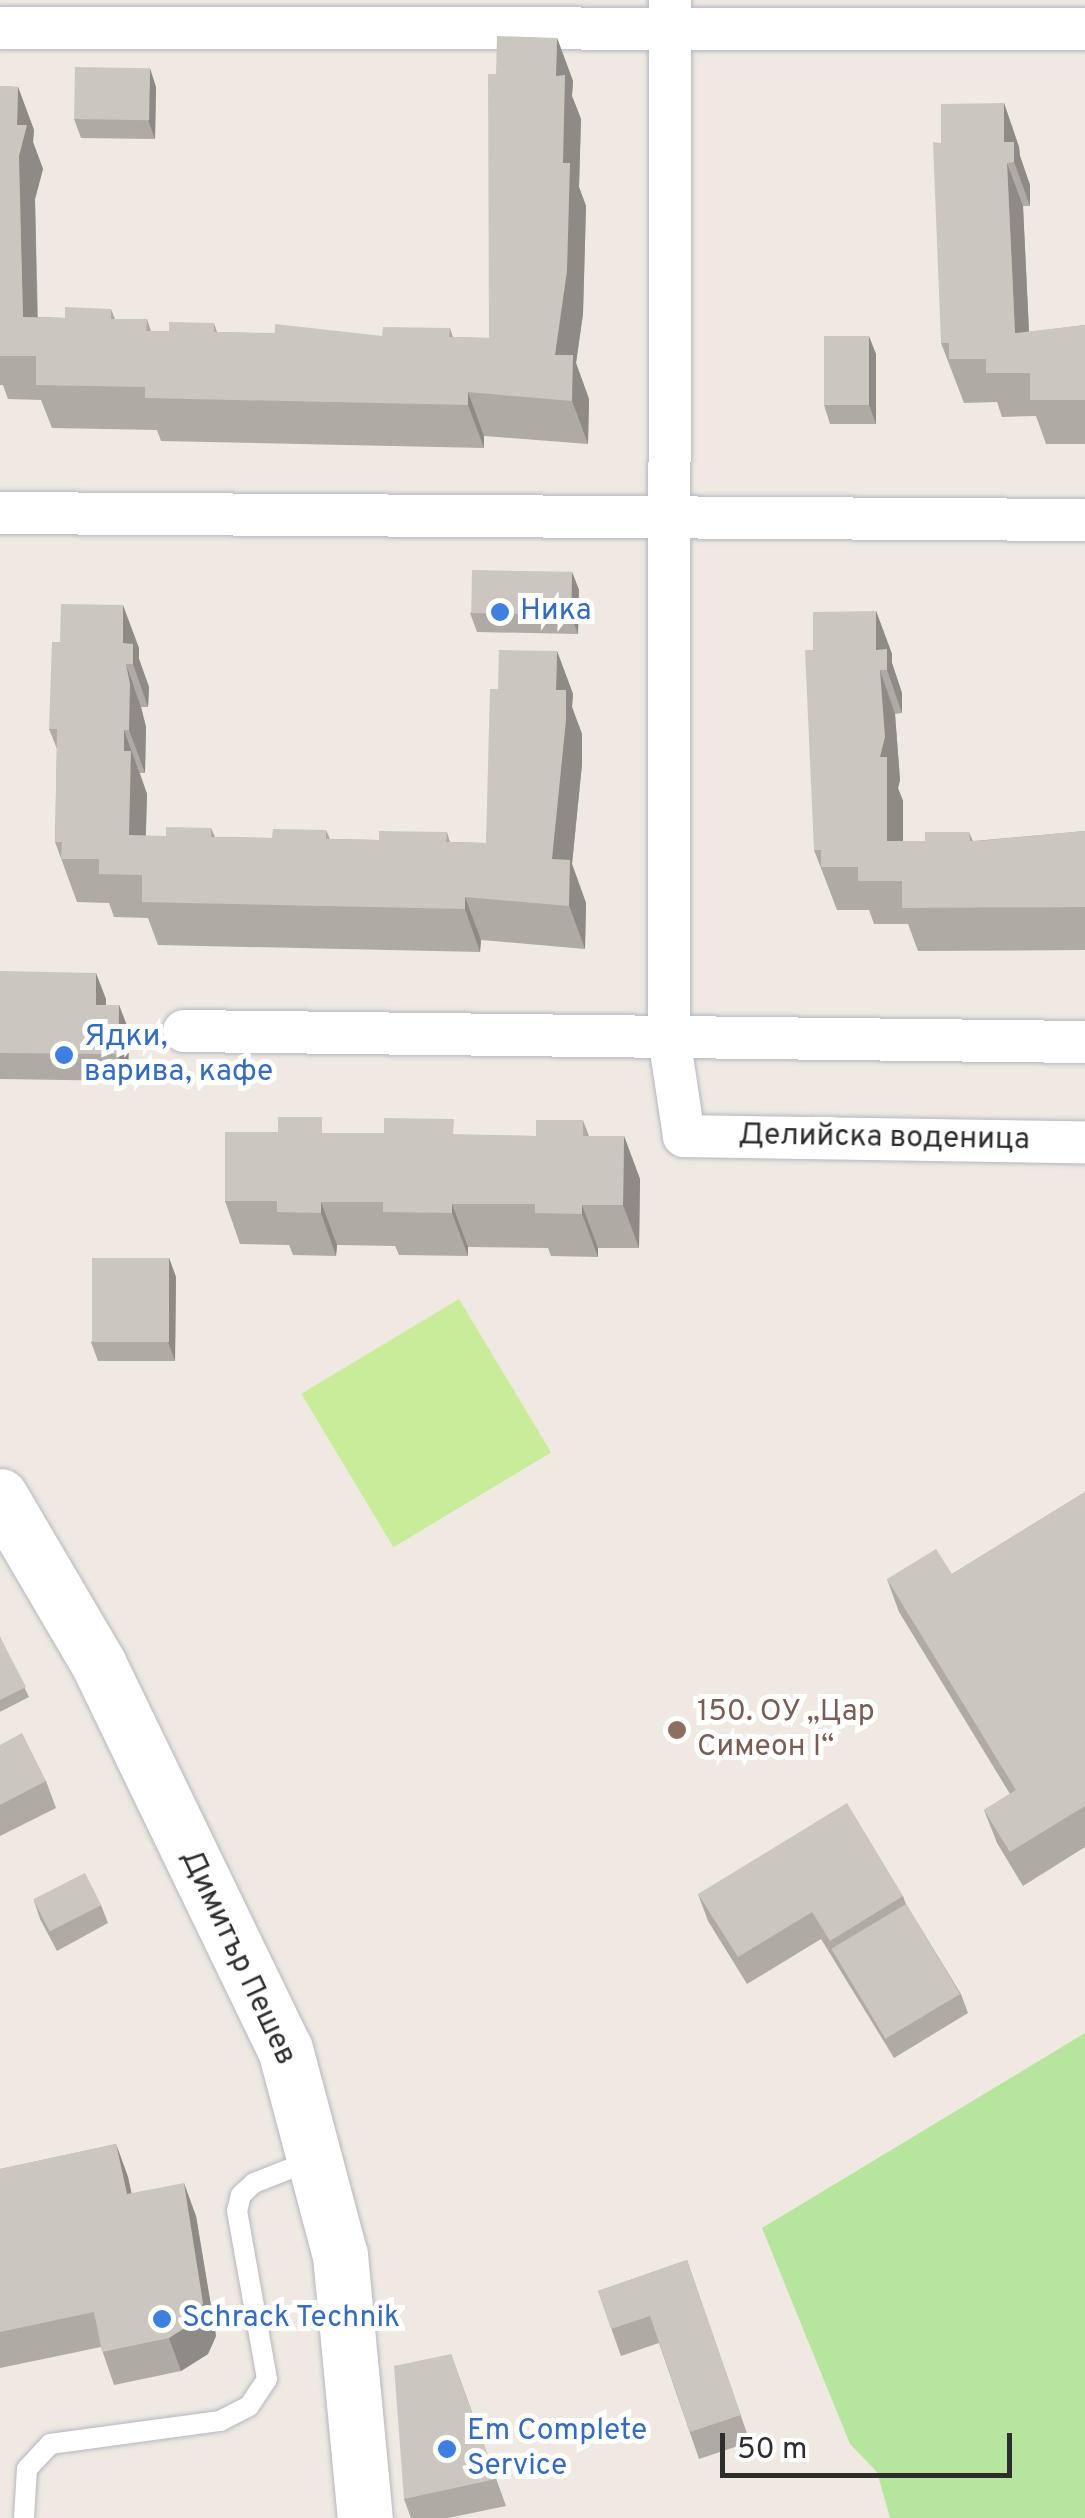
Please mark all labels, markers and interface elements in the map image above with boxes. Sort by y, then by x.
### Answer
place label: Ника [520,594,592,630]
marker: Ника [489,601,511,623]
place label: Ядки, варива, кафе [84,1020,273,1090]
marker: Ядки, варива, кафе [53,1044,75,1066]
street label: Делийска воденица [738,1118,1030,1160]
place label: 150. ОУ „Цар Симеон I“ [697,1695,876,1766]
marker: 150. ОУ „Цар Симеон I“ [666,1719,688,1741]
street label: Димитър Пешев [171,1845,303,2071]
place label: Schrack Technik [182,2301,401,2337]
marker: Schrack Technik [151,2308,173,2330]
scale bar [725,2413,1018,2475]
place label: Em Complete Service [467,2414,647,2484]
text: 50 m [737,2432,807,2469]
marker: Em Complete Service [436,2438,458,2460]

